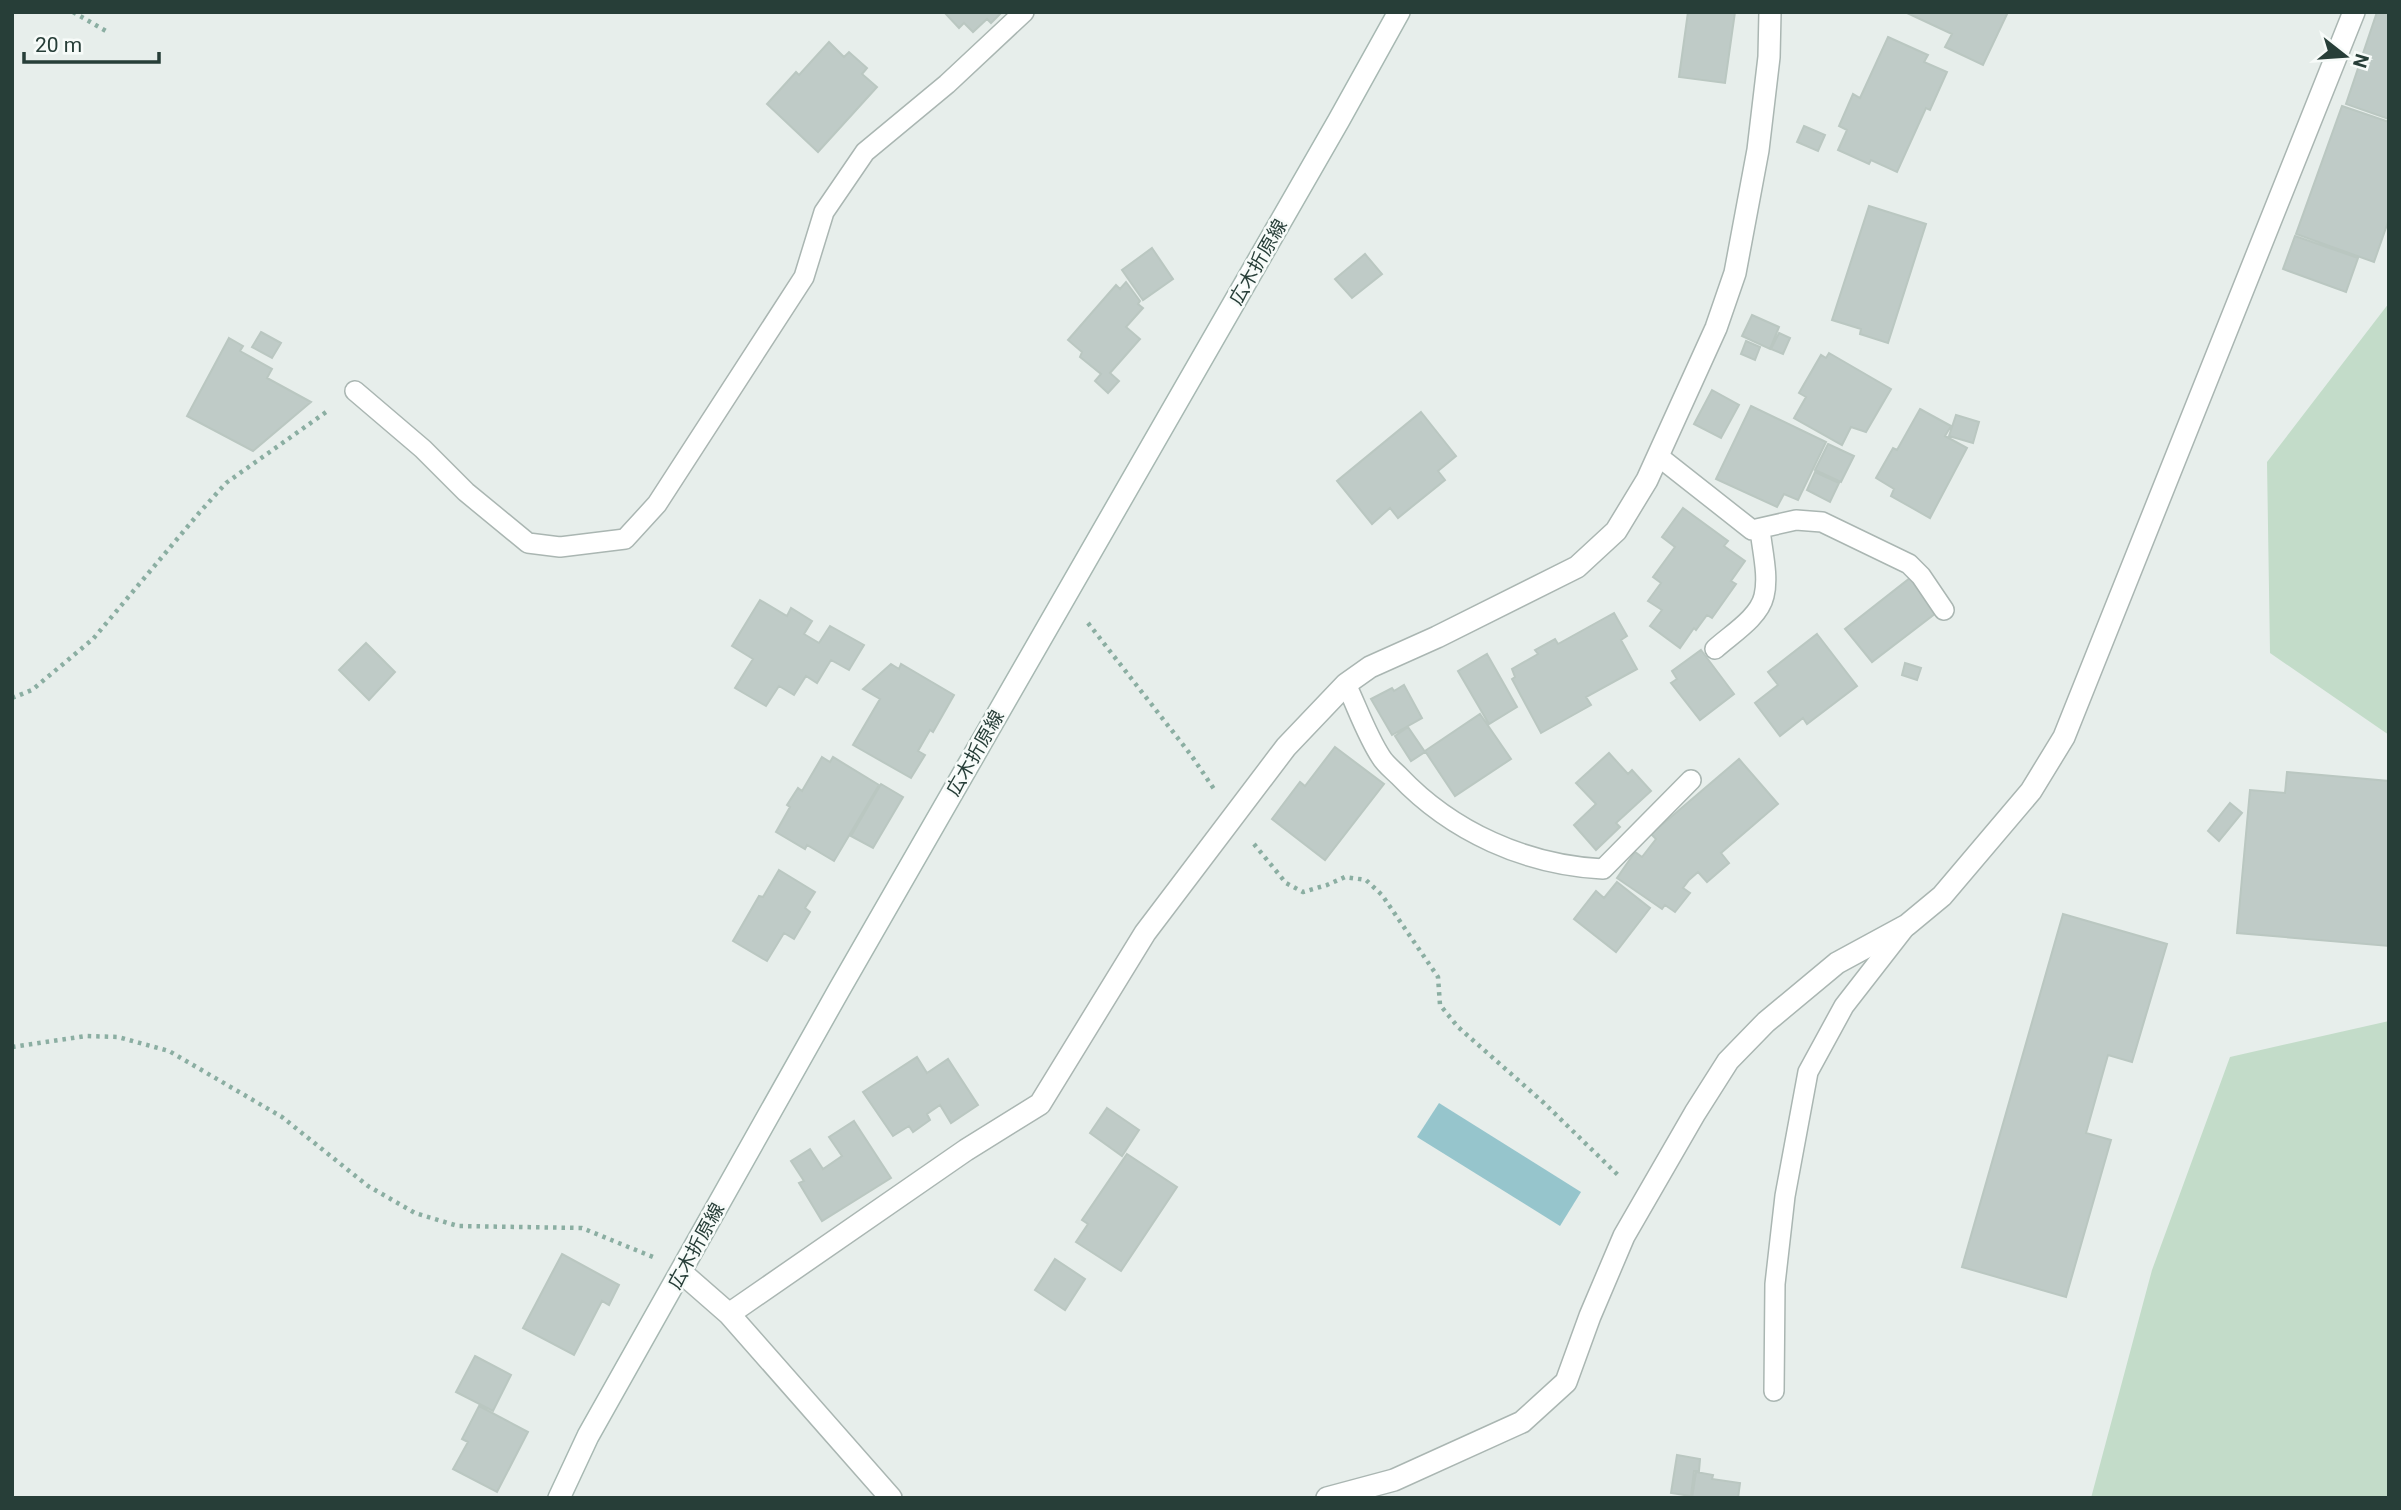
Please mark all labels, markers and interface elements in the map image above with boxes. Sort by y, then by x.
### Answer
scale bar [24,21,159,65]
north arrow [2310,21,2380,91]
text: 20 m [35,33,82,57]
text: N [2348,51,2374,71]
street label: 広木折原線 [1224,215,1292,309]
street label: 広木折原線 [941,706,1009,800]
street label: 広木折原線 [663,1199,729,1293]

